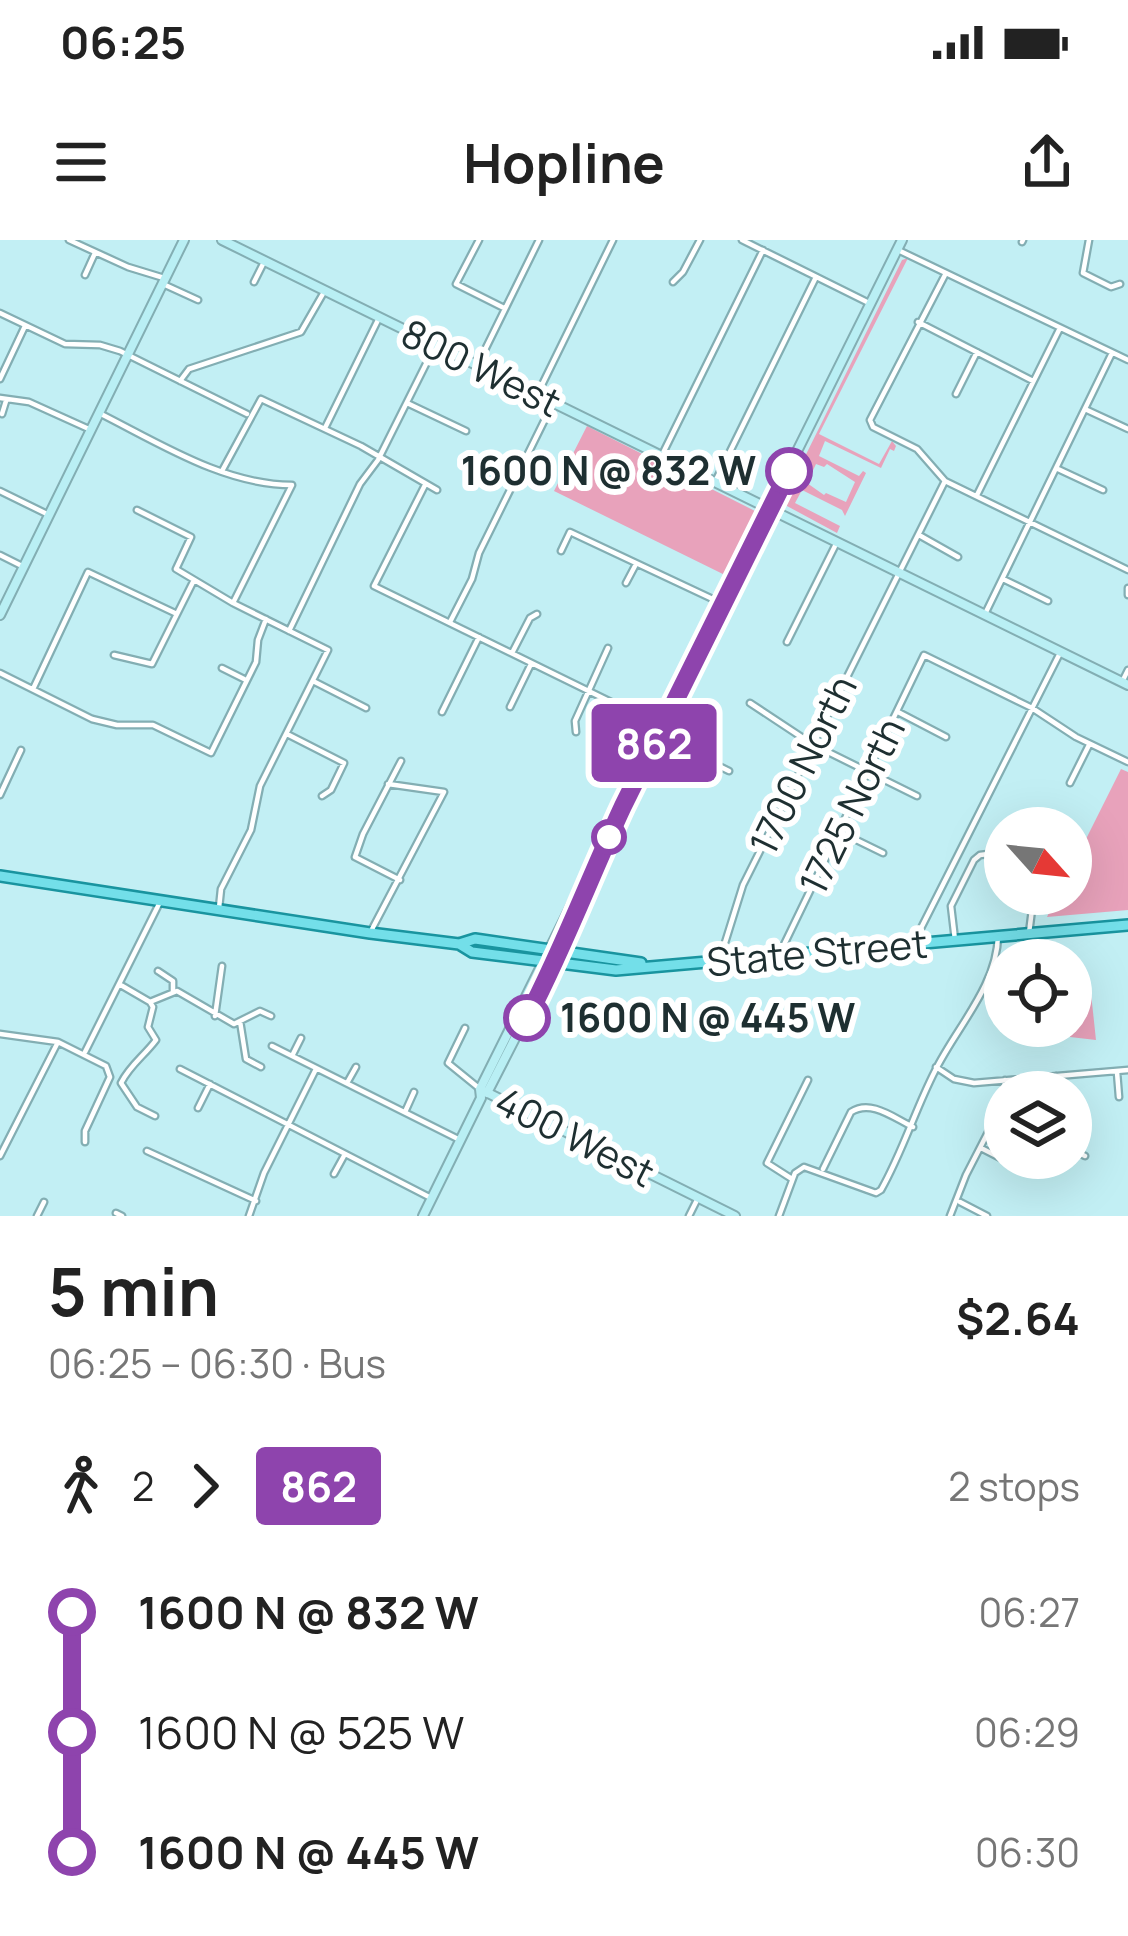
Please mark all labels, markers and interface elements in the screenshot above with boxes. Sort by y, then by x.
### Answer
text: 06:25 [60,11,186,73]
text: Hopline [463,125,665,199]
icon: menu [48,129,114,195]
icon: share [1014,129,1080,195]
street label: 800 West [393,305,570,429]
place label: 1600 N @ 832 W [461,443,756,497]
marker: 1600 N @ 832 W [767,449,811,493]
street label: 1700 North [736,666,869,863]
line badge: 862 [585,704,723,782]
street label: 1725 North [785,708,917,903]
text: 862 [616,714,692,772]
north arrow [984,807,1092,915]
map controls [984,807,1092,1179]
unlabelled marker [593,821,625,853]
street label: State Street [704,915,930,989]
button: locate [984,939,1092,1047]
place label: 1600 N @ 445 W [560,990,855,1044]
marker: 1600 N @ 445 W [505,996,549,1040]
button: layers [984,1071,1092,1179]
street label: 400 West [487,1073,664,1199]
text: 5 min [48,1246,219,1336]
text: $2.64 [956,1287,1080,1349]
text: 06:25 – 06:30 · Bus [48,1336,386,1390]
icon: walk [48,1453,114,1519]
icon: forward [172,1453,238,1519]
text: 862 [280,1457,357,1515]
text: 2 [132,1459,154,1513]
text: 2 stops [948,1459,1080,1513]
text: 1600 N @ 832 W [138,1581,479,1643]
text: 06:27 [979,1585,1080,1639]
text: 1600 N @ 525 W [138,1701,464,1763]
text: 06:29 [974,1705,1080,1759]
text: 1600 N @ 445 W [138,1821,479,1883]
text: 06:30 [975,1825,1080,1879]

